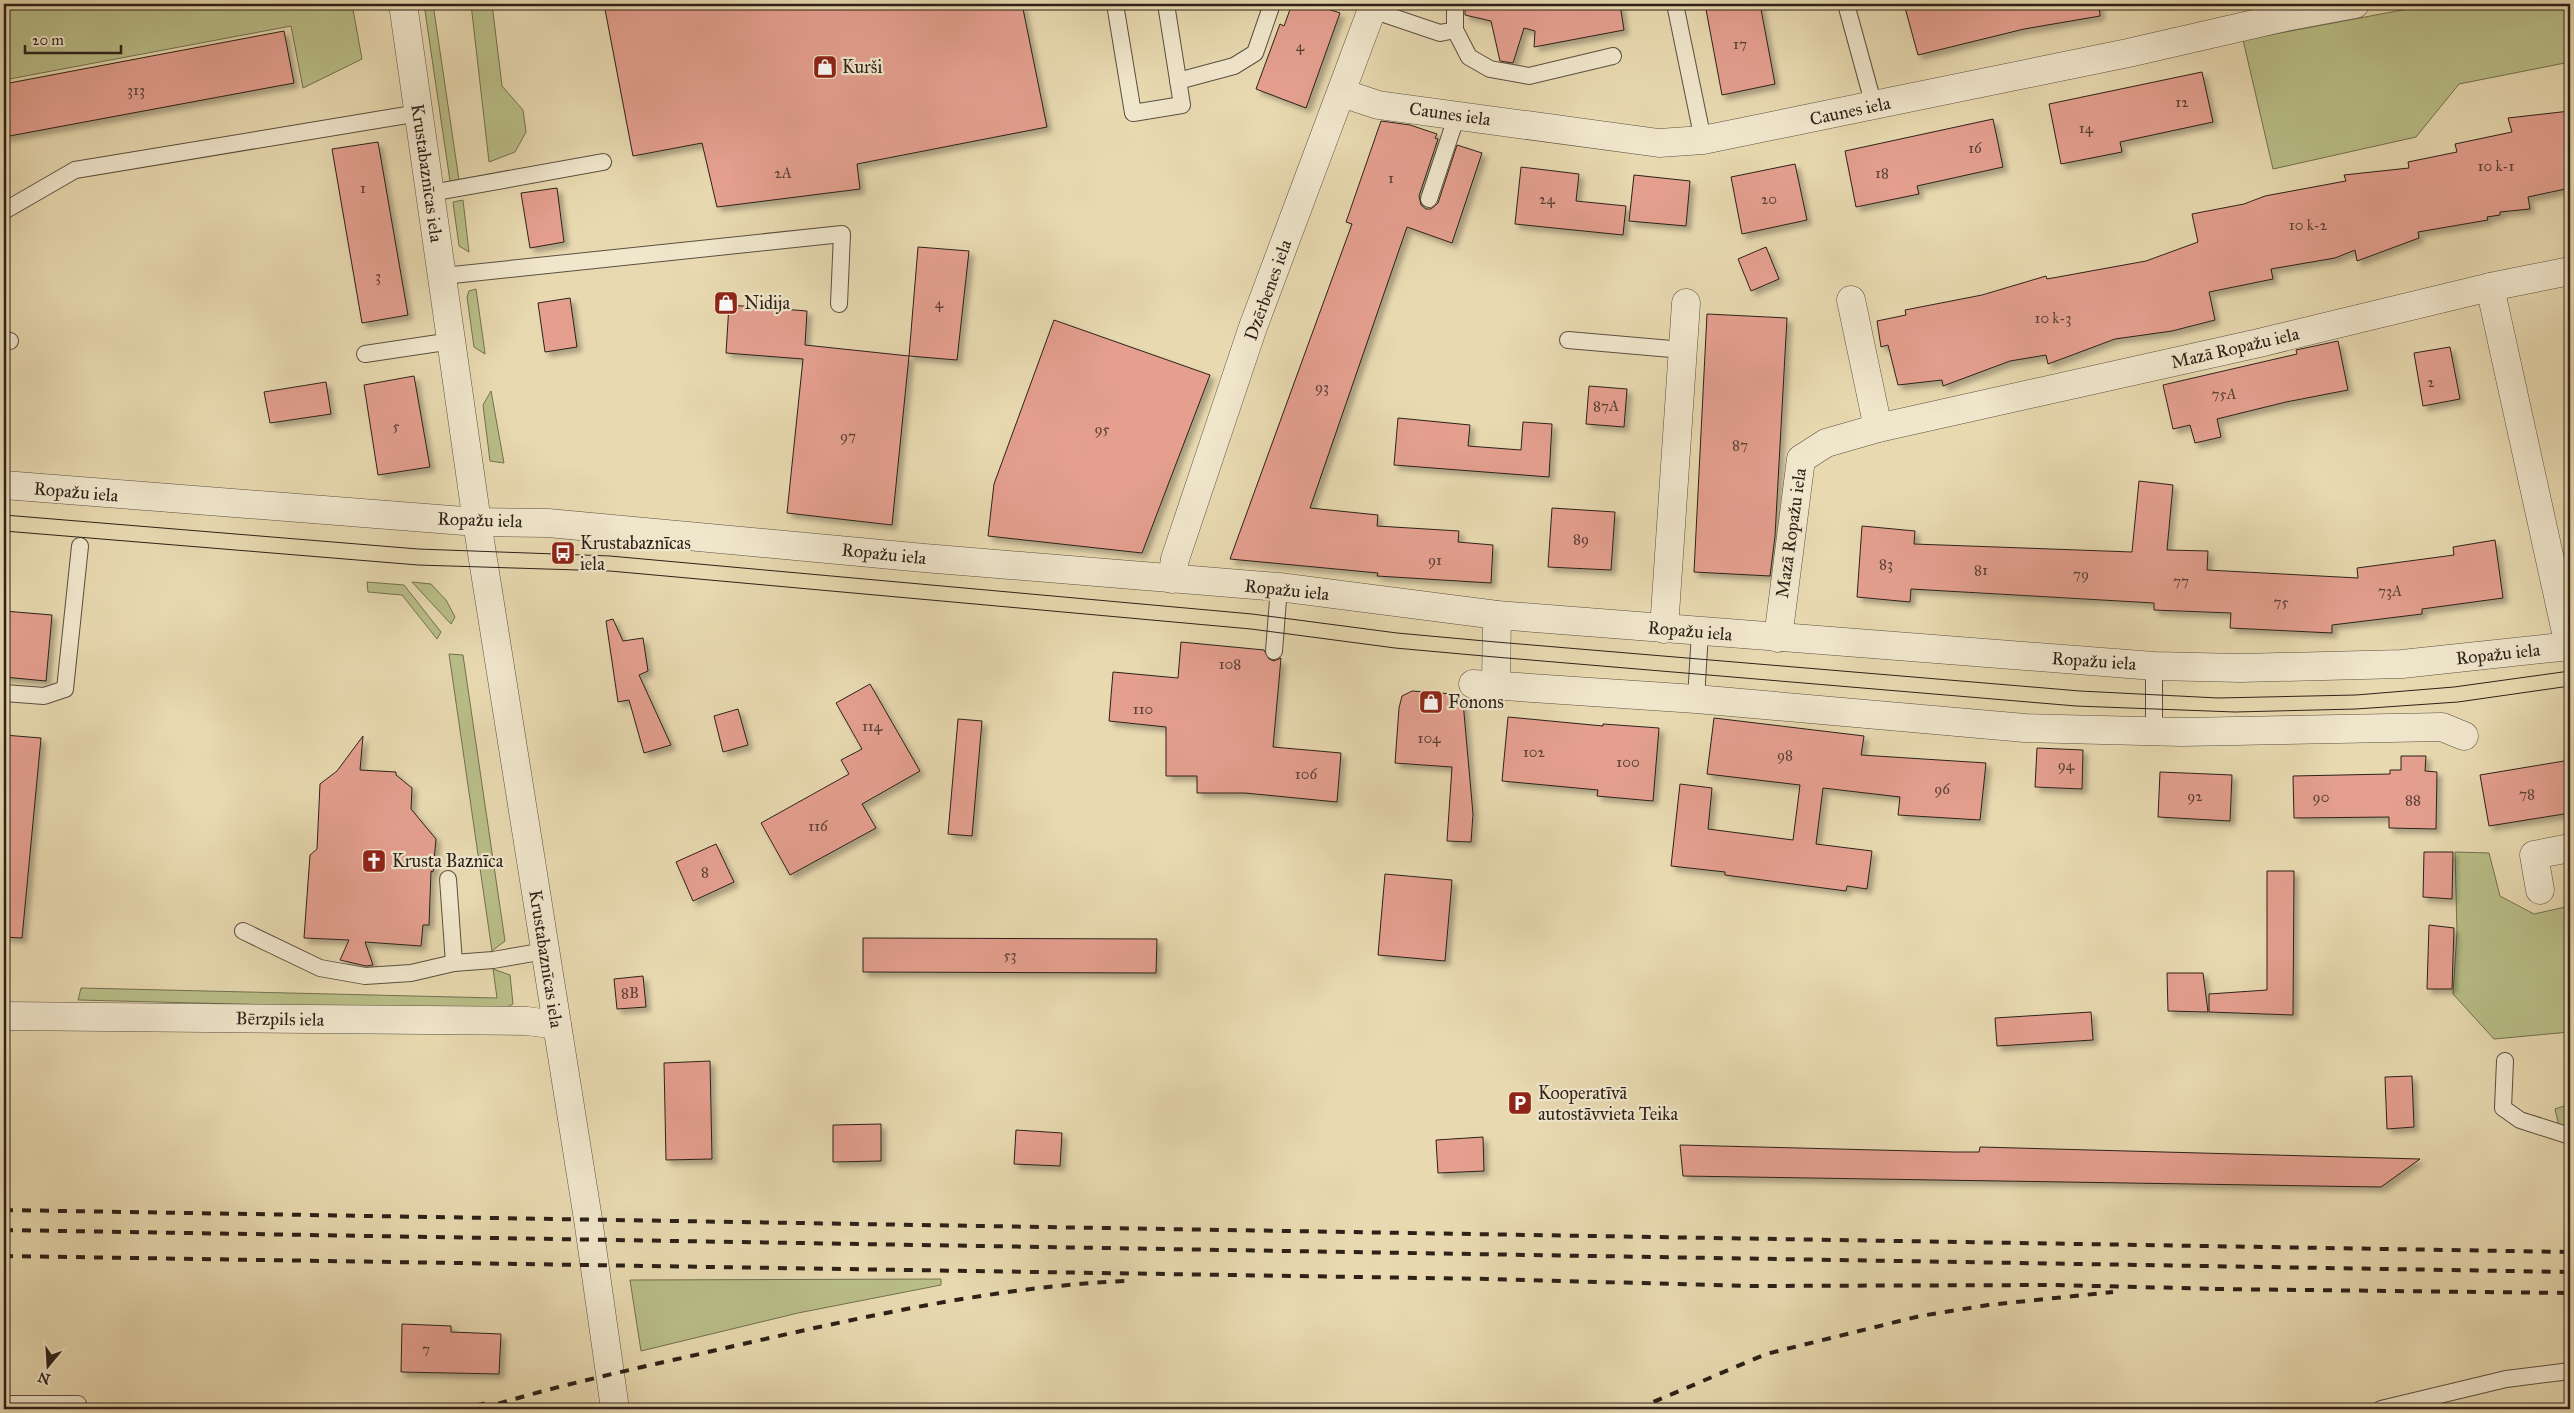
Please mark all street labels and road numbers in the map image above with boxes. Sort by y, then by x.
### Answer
street label: Caunes iela [1808,92,1893,130]
street label: Caunes iela [1408,97,1493,131]
street label: Krustabaznīcas iela [406,102,448,244]
street label: Dzērbenes iela [1240,236,1297,343]
street label: Mazā Ropažu iela [2169,322,2302,373]
street label: Mazā Ropažu iela [1771,466,1811,599]
street label: Ropažu iela [33,477,120,507]
street label: Ropažu iela [437,508,523,532]
street label: Ropažu iela [841,539,928,569]
street label: Ropažu iela [1244,575,1331,605]
street label: Ropažu iela [1647,616,1734,646]
street label: Ropažu iela [2455,639,2542,669]
street label: Ropažu iela [2051,647,2138,675]
street label: Krustabaznīcas iela [524,888,568,1030]
street label: Bērzpils iela [236,1007,325,1031]

